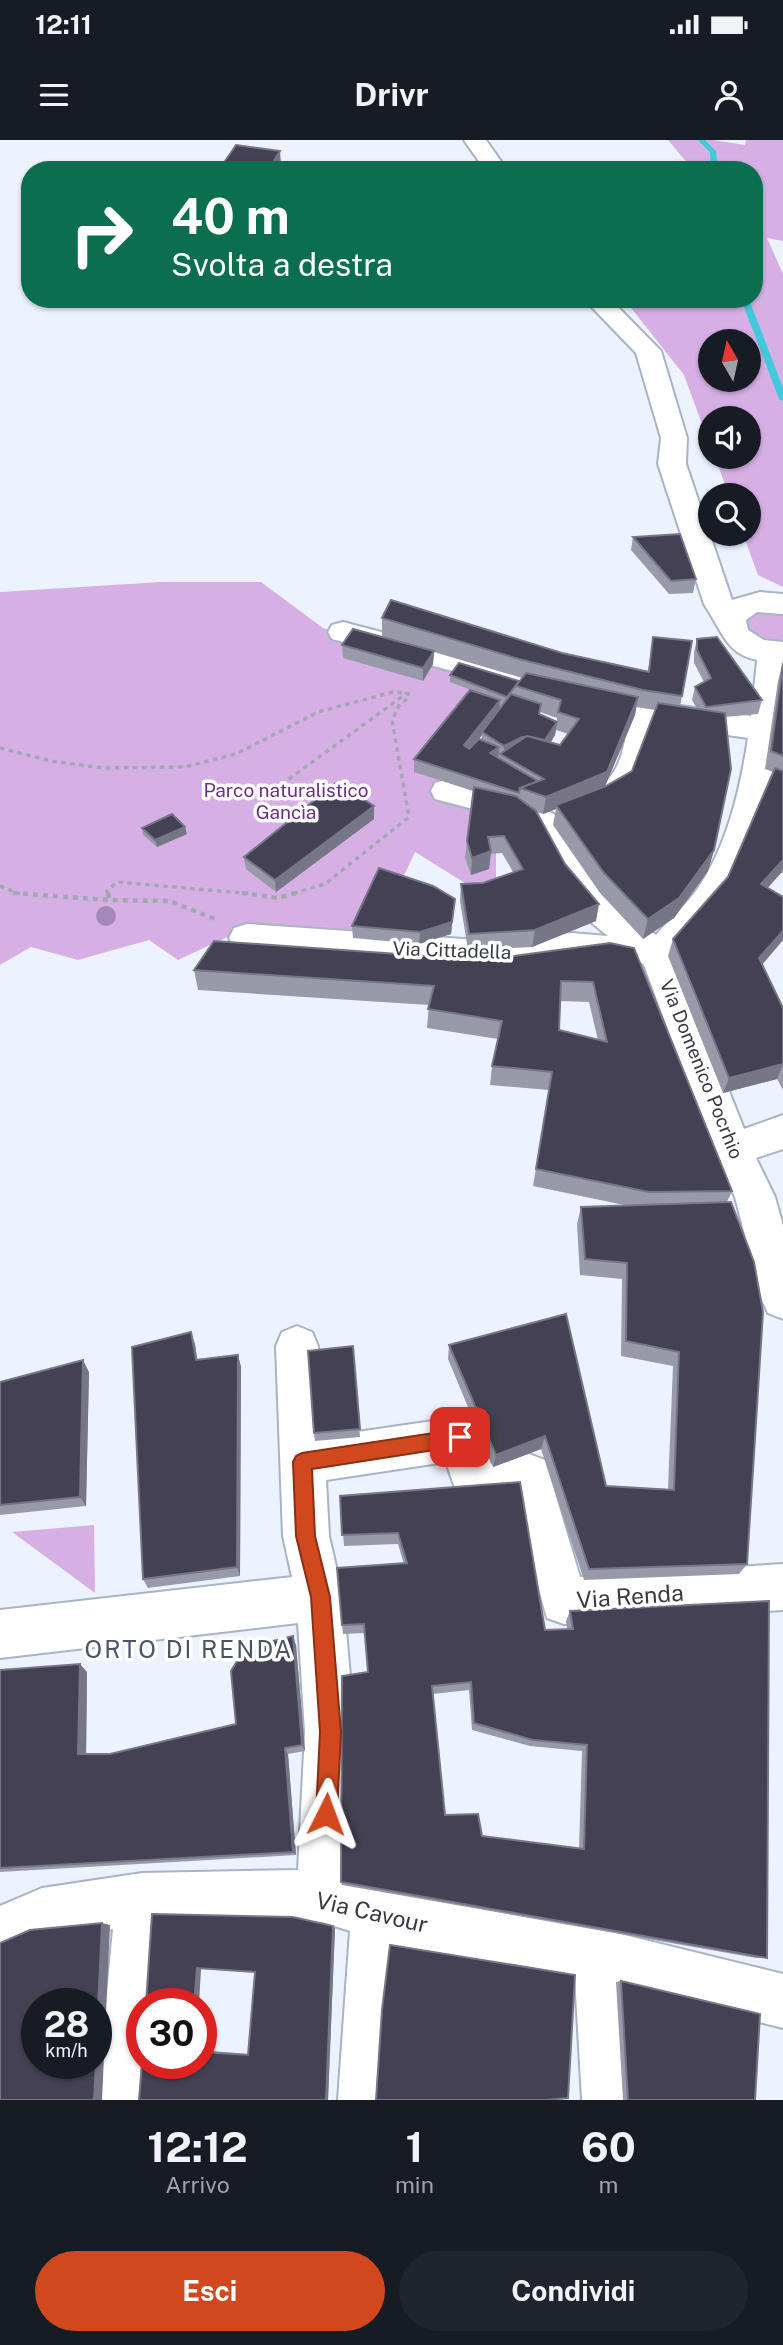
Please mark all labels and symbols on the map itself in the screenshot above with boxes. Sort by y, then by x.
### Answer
north arrow [698,329,761,392]
park label: Parco naturalistico Gancìa [203,779,369,823]
street label: Via Cittadella [392,937,512,963]
street label: Via Domenico Pocrhio [656,976,748,1162]
pin [430,1407,490,1467]
street label: Via Renda [575,1579,685,1613]
district label: ORTO DI RENDA [85,1635,293,1663]
position arrow [289,1777,363,1851]
street label: Via Cavour [313,1886,431,1938]
speed limit sign: 30 [126,1988,217,2079]

